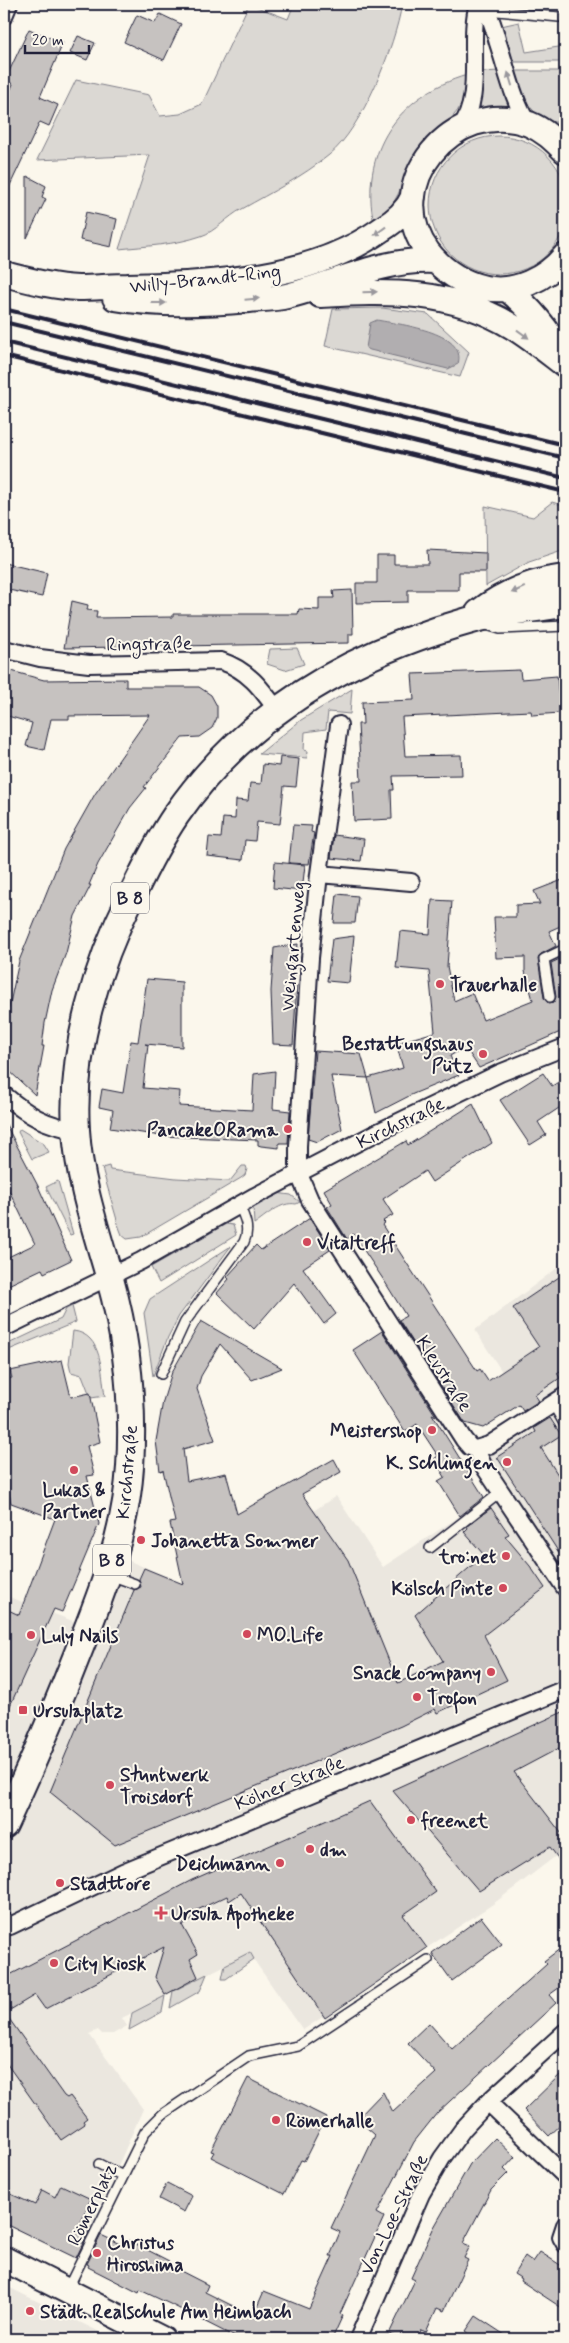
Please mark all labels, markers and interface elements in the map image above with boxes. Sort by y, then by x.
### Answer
scale bar [25,22,89,54]
text: 20 m [32,31,64,51]
one-way arrow [505,72,513,87]
one-way arrow [373,226,387,236]
street label: Willy-Brandt-Ring [128,259,282,302]
one-way arrow [362,288,378,296]
one-way arrow [244,295,260,303]
one-way arrow [151,299,167,307]
one-way arrow [516,329,530,339]
one-way arrow [511,587,525,595]
street label: Ringstraße [106,631,192,660]
street label: Weingartenweg [275,880,315,1012]
road number: B 8 [111,882,149,914]
place label: Trauerhalle [450,973,537,998]
marker: Trauerhalle [434,978,446,990]
place label: Bestattungshaus Pütz [342,1032,474,1079]
marker: Bestattungshaus Pütz [477,1048,489,1060]
street label: Kirchstraße [353,1091,449,1155]
place label: PancakeORama [147,1118,279,1143]
marker: PancakeORama [282,1123,294,1135]
place label: Vitaltreff [317,1231,396,1256]
marker: Vitaltreff [301,1236,313,1248]
street label: Klevstraße [410,1331,478,1417]
place label: Meistershop [330,1419,422,1444]
street label: Kirchstraße [111,1424,144,1520]
marker: Meistershop [426,1424,438,1436]
place label: K. Schlimgen [386,1451,497,1479]
marker: K. Schlimgen [501,1456,513,1468]
marker: Lukas & Partner [68,1464,80,1476]
place label: Lukas & Partner [42,1478,107,1525]
place label: Johanetta Sommer [151,1529,319,1554]
marker: Johanetta Sommer [135,1534,147,1546]
road number: B 8 [93,1544,131,1576]
place label: tro:net [438,1545,496,1570]
marker: tro:net [500,1550,512,1562]
place label: Kölsch Pinte [391,1577,493,1602]
marker: Kölsch Pinte [497,1582,509,1594]
place label: MO.Life [257,1623,323,1648]
place label: Luly Nails [41,1624,119,1649]
marker: MO.Life [241,1628,253,1640]
marker: Luly Nails [25,1629,37,1641]
place label: Snack Company [353,1661,481,1686]
marker: Snack Company [485,1666,497,1678]
place label: Trofon [427,1686,477,1714]
marker: Trofon [411,1691,423,1703]
place label: Ursulaplatz [33,1699,124,1724]
marker: Ursulaplatz [17,1704,29,1716]
street label: Kölner Straße [231,1750,348,1817]
place label: Stuntwerk Troisdorf [120,1763,209,1810]
marker: Stuntwerk Troisdorf [104,1779,116,1791]
place label: freenet [420,1809,489,1834]
marker: freenet [405,1814,417,1826]
place label: dm [320,1838,347,1863]
marker: dm [304,1843,316,1855]
place label: Deichmann [175,1852,270,1877]
marker: Deichmann [274,1857,286,1869]
place label: Stadttore [70,1872,151,1897]
marker: Stadttore [54,1877,66,1889]
place label: Ursula Apotheke [171,1902,295,1929]
marker: Ursula Apotheke [155,1907,167,1919]
place label: City Kiosk [64,1952,147,1977]
marker: City Kiosk [48,1957,60,1969]
place label: Römerhalle [286,2109,374,2134]
marker: Römerhalle [270,2114,282,2126]
street label: Von-Loe-Straße [354,2150,434,2279]
street label: Römerplatz [62,2159,123,2250]
place label: Christus Hiroshima [107,2231,183,2278]
marker: Christus Hiroshima [91,2247,103,2259]
place label: Städt. Realschule Am Heimbach [40,2300,292,2325]
marker: Städt. Realschule Am Heimbach [24,2305,36,2317]

